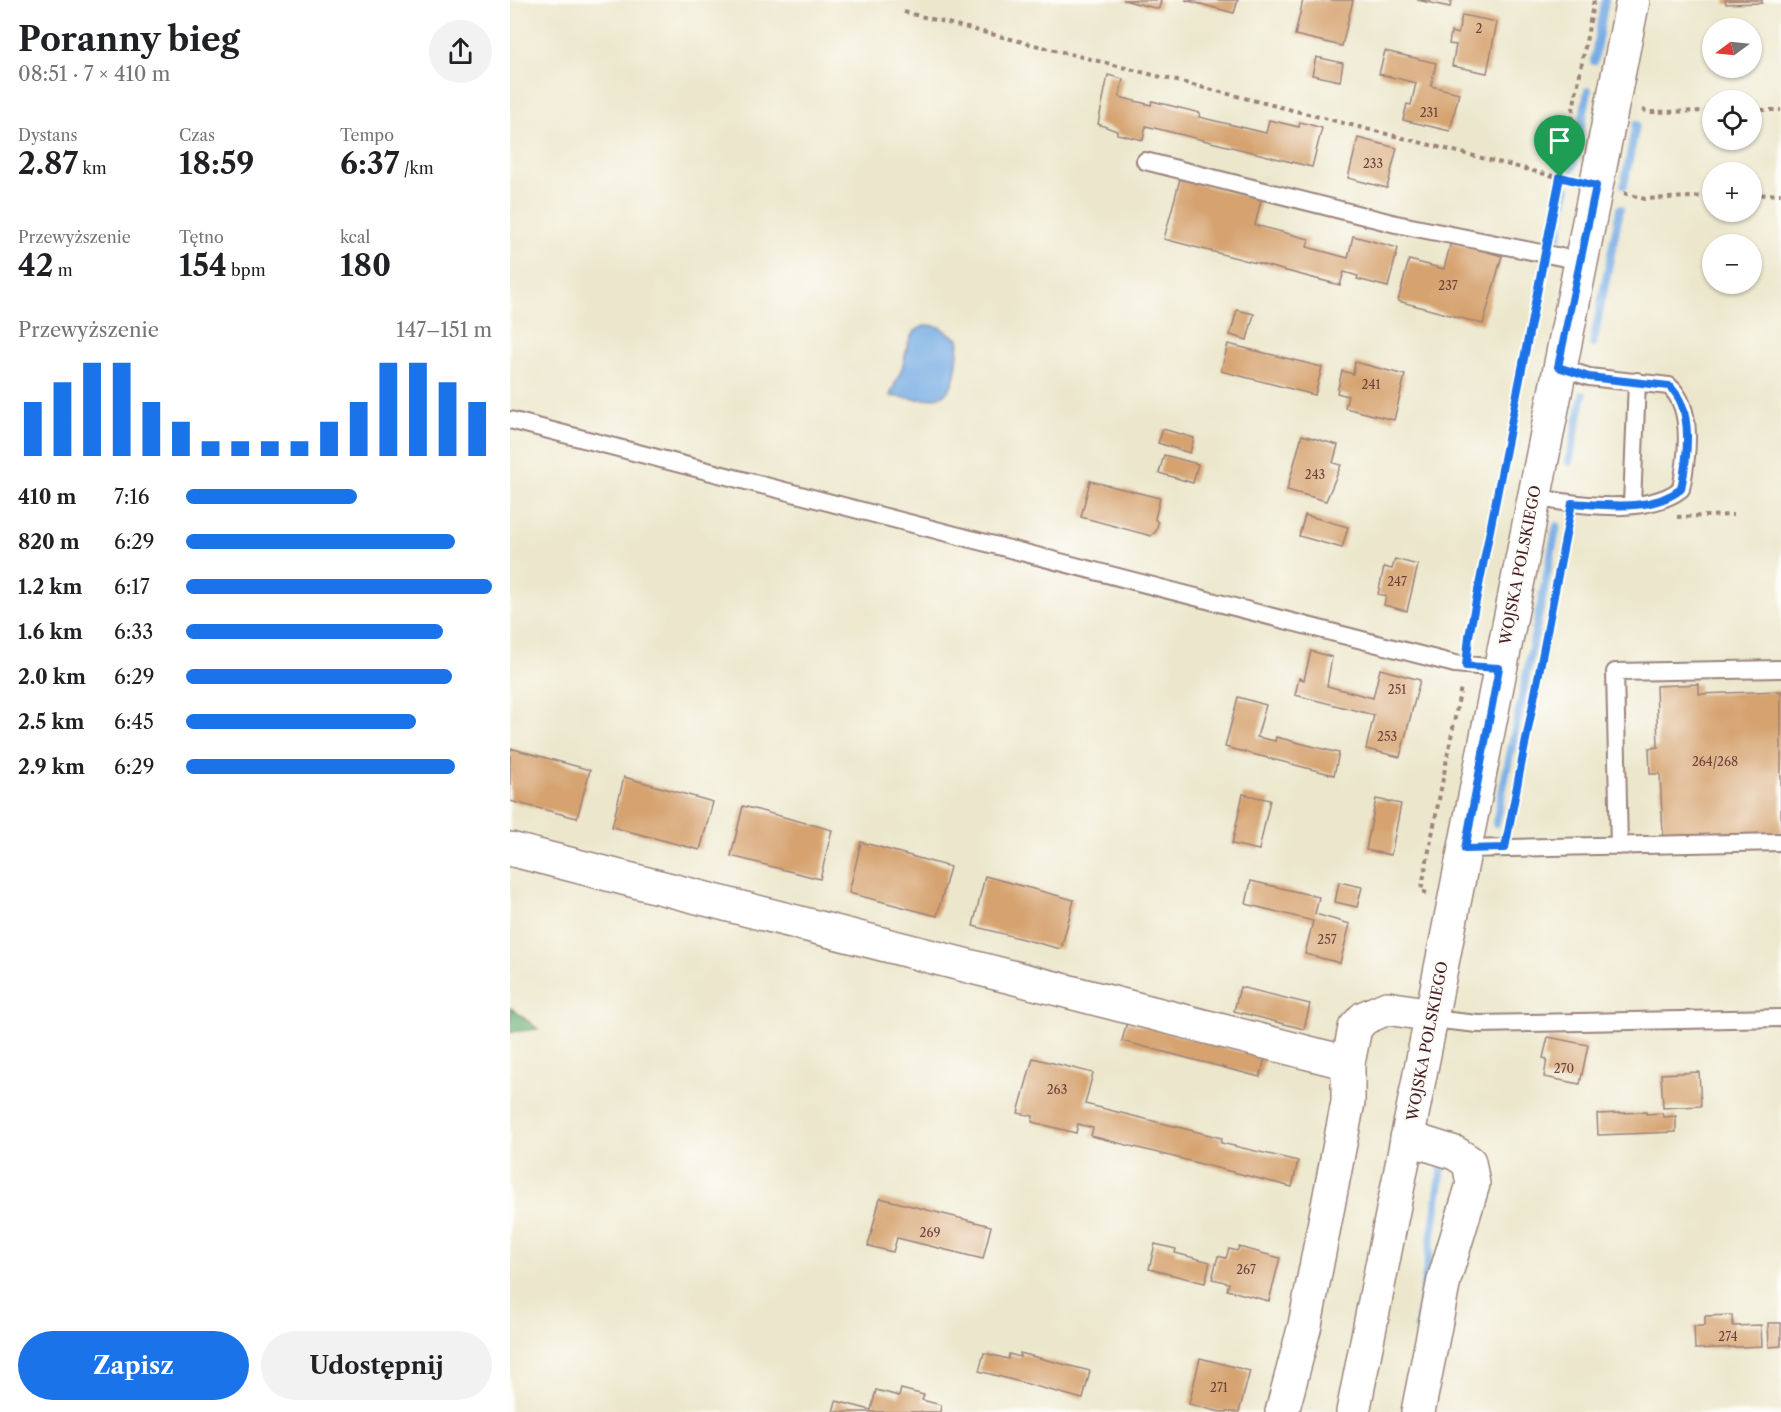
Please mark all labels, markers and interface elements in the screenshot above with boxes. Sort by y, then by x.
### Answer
north arrow [1702,18,1762,78]
map controls [1702,18,1762,294]
text: Poranny bieg [18,19,240,60]
button: share [429,20,492,83]
house number: 2 [1476,21,1483,36]
text: 08:51 · 7 × 410 m [18,62,171,86]
button: locate [1702,90,1762,150]
house number: 231 [1420,105,1438,120]
pin [1534,115,1585,177]
icon: arrive [1543,124,1576,157]
text: Dystans [18,125,78,145]
text: Czas [179,125,215,145]
text: Tempo [340,125,394,145]
text: 2.87 [18,145,78,182]
text: 18:59 [179,145,254,182]
text: 6:37 [340,145,399,182]
house number: 233 [1363,156,1383,171]
text: km [78,158,107,178]
text: /km [399,158,434,178]
button: + [1702,162,1762,222]
text: Przewyższenie [18,227,131,247]
text: Tętno [179,227,224,247]
text: kcal [340,227,370,247]
button: − [1702,234,1762,294]
text: 42 [18,247,54,284]
text: 154 [179,247,227,284]
text: 180 [340,247,391,284]
text: m [54,260,73,280]
text: bpm [227,260,266,280]
house number: 237 [1438,278,1458,293]
text: Przewyższenie [18,318,159,342]
text: 147–151 m [396,318,492,342]
house number: 241 [1362,377,1380,392]
house number: 243 [1305,467,1325,482]
street label: WOJSKA POLSKIEGO [1495,484,1545,647]
text: 410 m [18,485,76,509]
text: 7:16 [114,485,150,509]
text: 820 m [18,530,80,554]
text: 6:29 [114,530,155,554]
house number: 247 [1387,574,1407,589]
text: 1.2 km [18,575,82,599]
text: 6:17 [114,575,150,599]
text: 1.6 km [18,620,83,644]
text: 6:33 [114,620,153,644]
text: 2.0 km [18,665,86,689]
text: 6:29 [114,665,155,689]
house number: 251 [1388,682,1406,697]
text: 2.5 km [18,710,85,734]
text: 6:45 [114,710,154,734]
house number: 253 [1377,729,1397,744]
house number: 264/268 [1692,754,1738,769]
text: 2.9 km [18,755,85,779]
text: 6:29 [114,755,155,779]
house number: 257 [1317,932,1337,947]
street label: WOJSKA POLSKIEGO [1402,960,1452,1123]
house number: 270 [1554,1061,1574,1076]
house number: 263 [1047,1082,1067,1097]
house number: 269 [920,1225,940,1240]
house number: 267 [1236,1262,1256,1277]
house number: 274 [1718,1329,1738,1344]
button: Zapisz [18,1331,249,1400]
button: Udostępnij [261,1331,492,1400]
house number: 271 [1210,1380,1228,1395]

